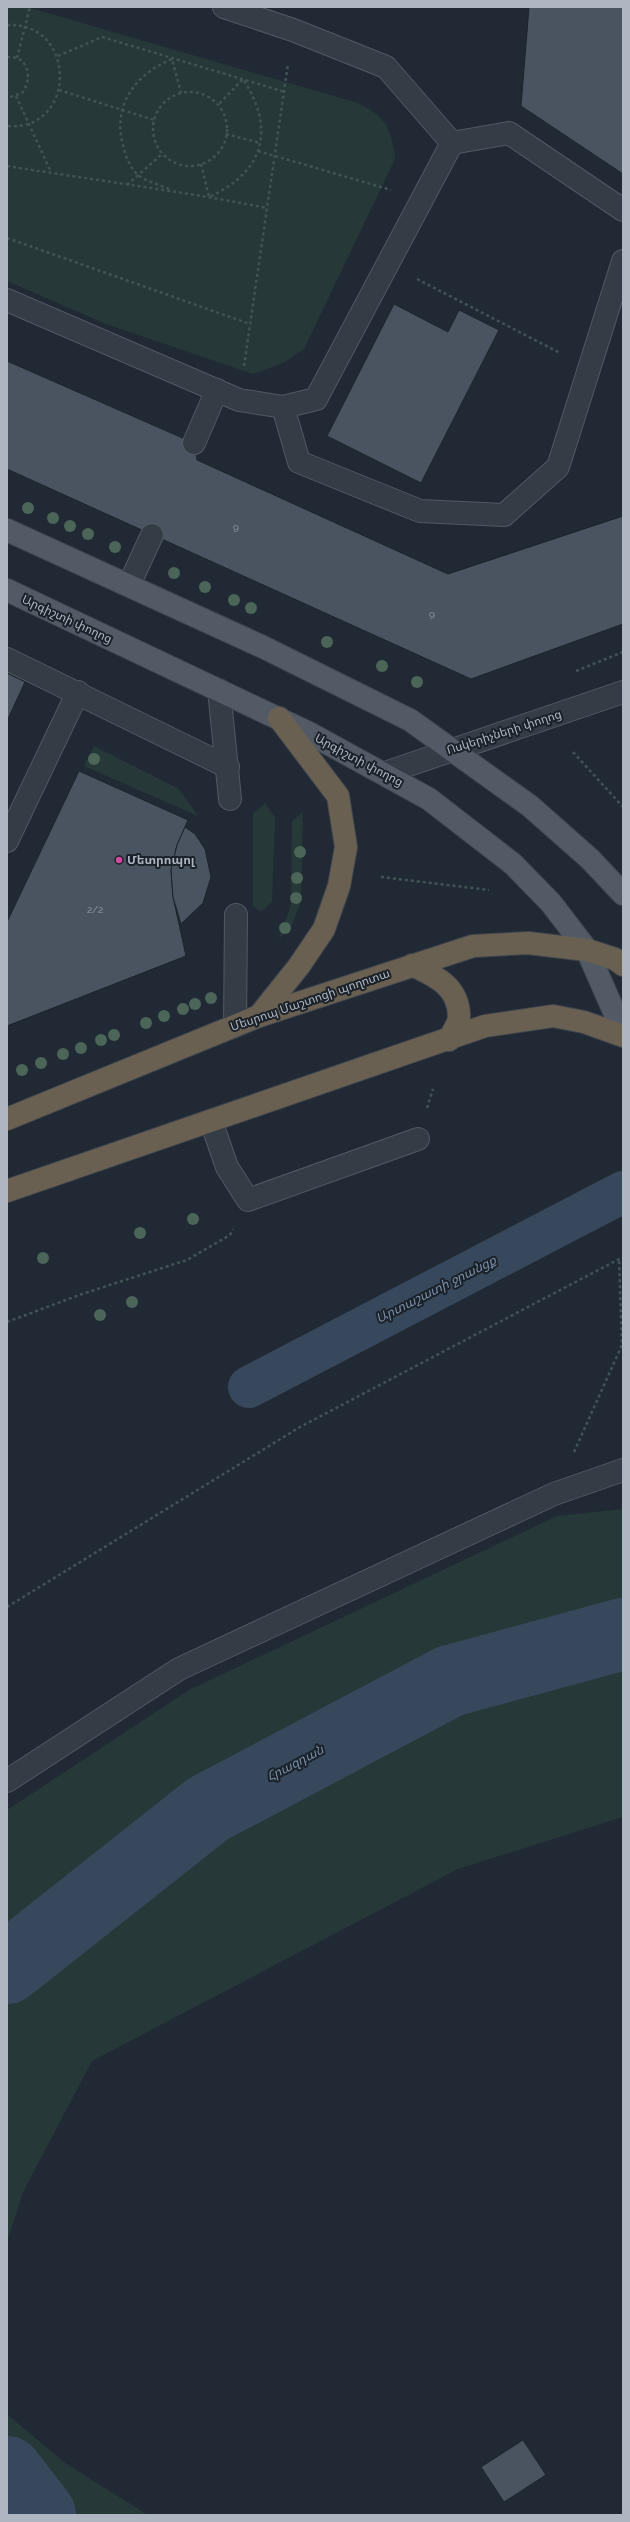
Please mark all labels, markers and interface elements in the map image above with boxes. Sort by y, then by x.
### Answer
house number: 9 [233,521,239,532]
street label: Արգիշտի փողոց [20,592,114,646]
house number: 9 [429,608,435,619]
street label: Ոսկերիչների փողոց [445,707,563,757]
street label: Արգիշտի փողոց [312,731,406,789]
place label: Մետրոպոլ [127,853,196,867]
marker: Մետրոպոլ [114,855,124,865]
house number: 2/2 [87,904,103,915]
street label: Մեսրոպ Մաշտոցի պողոտա [228,966,392,1034]
water label: Արտաշատի ջրանցք [373,1252,500,1327]
water label: Հրազդան [264,1741,328,1785]

